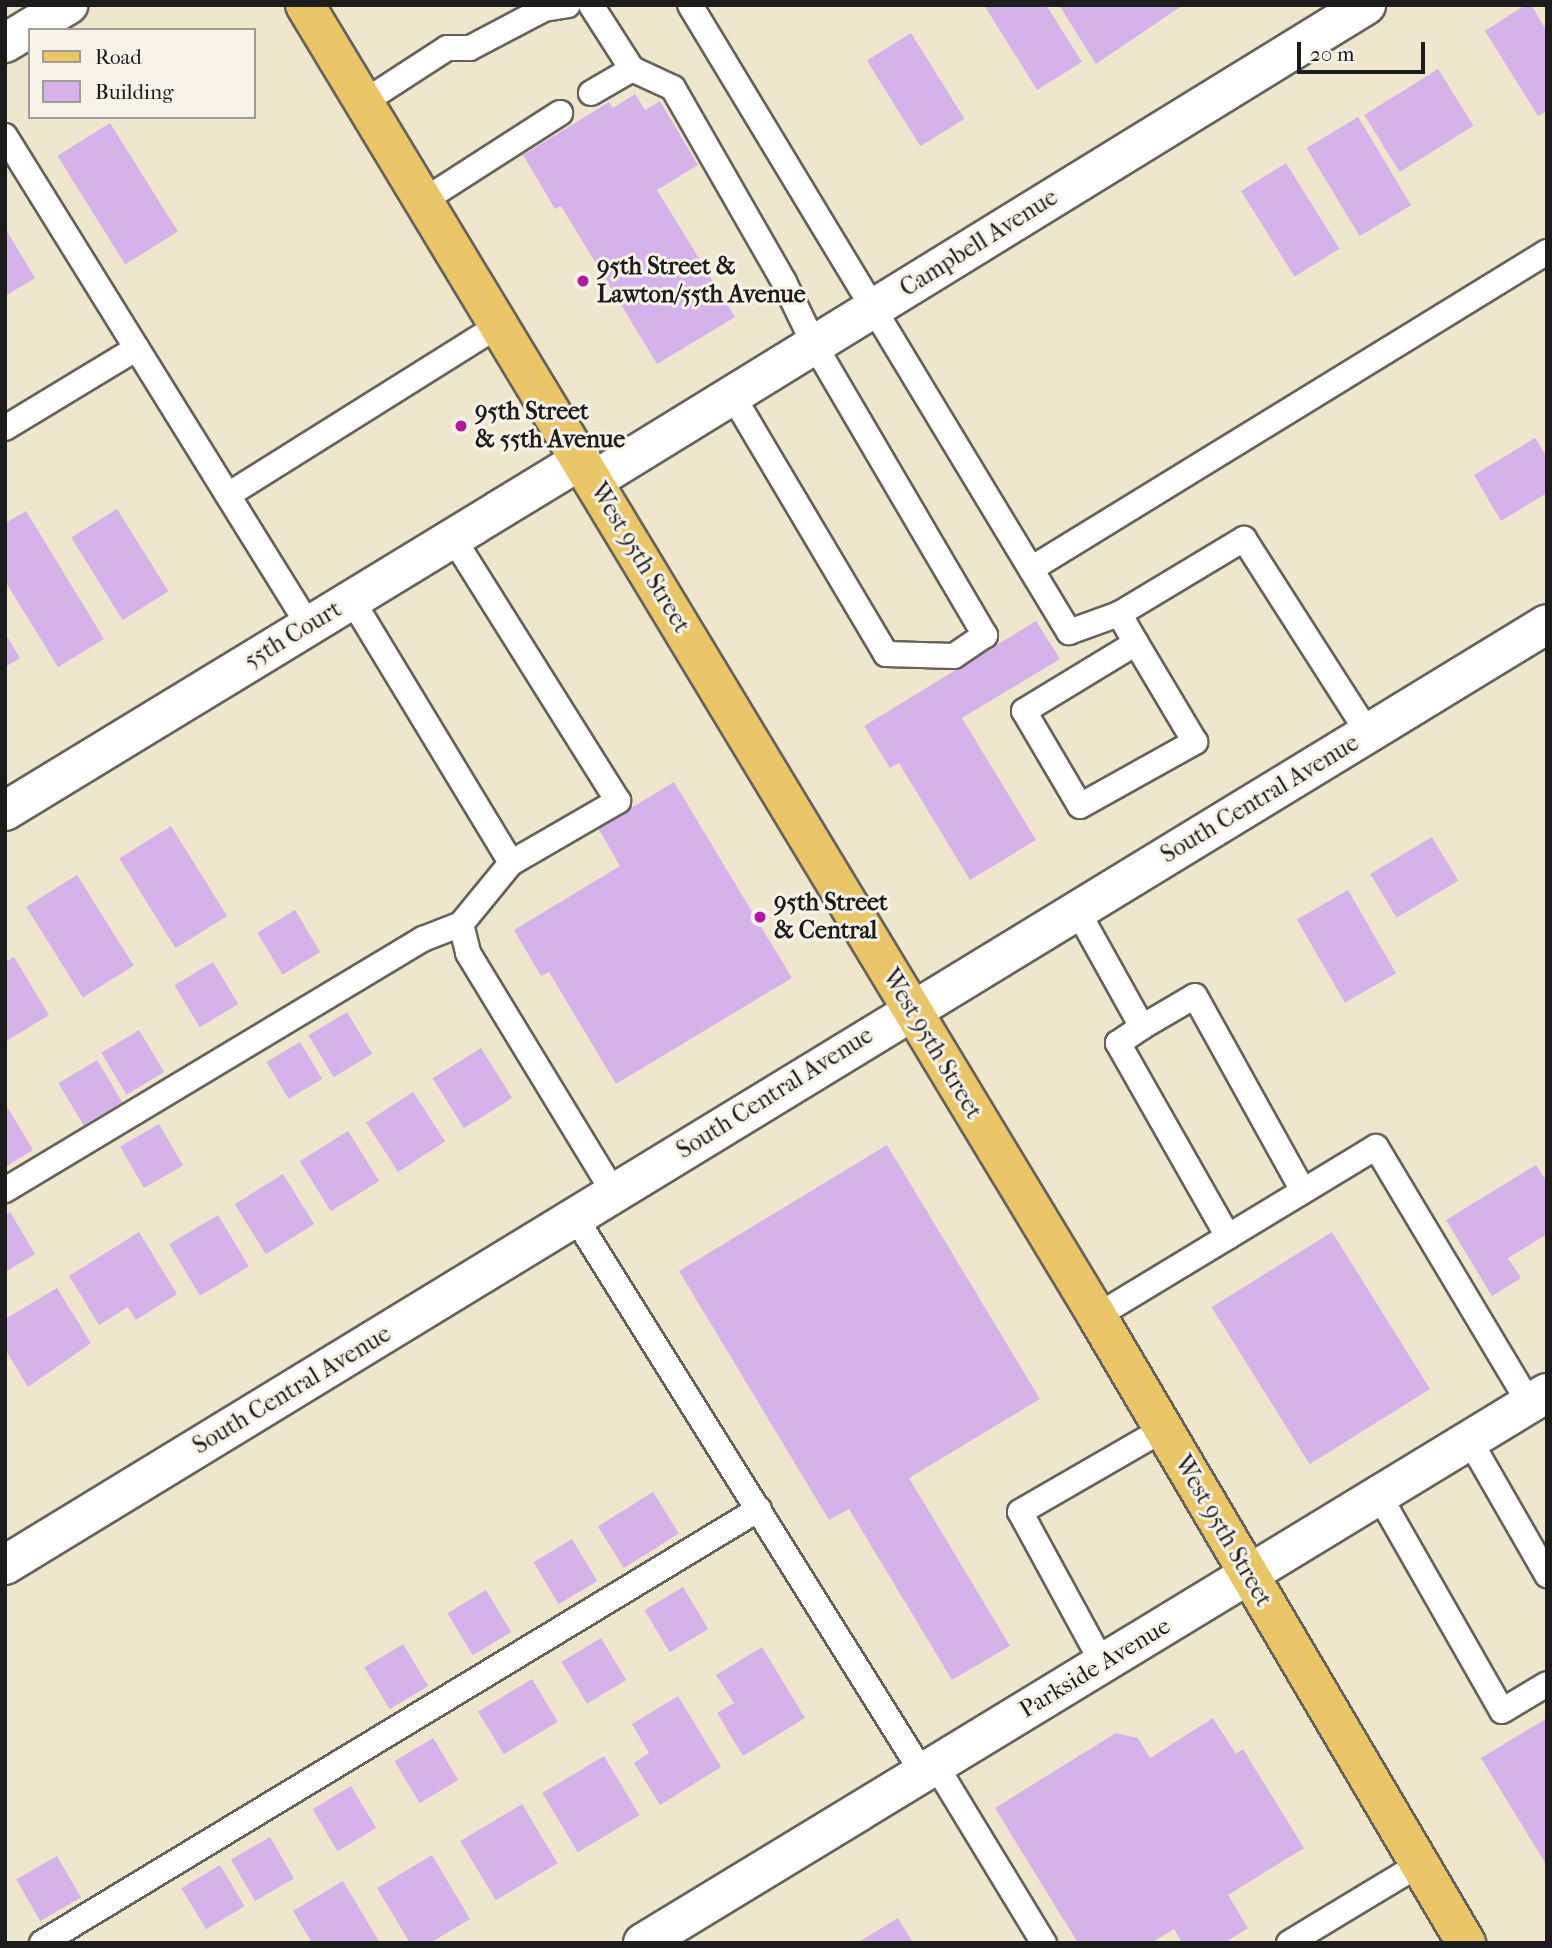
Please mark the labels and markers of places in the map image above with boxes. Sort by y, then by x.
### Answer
place label: 95th Street & Lawton/55th Avenue [597,253,806,309]
marker: 95th Street & Lawton/55th Avenue [575,273,591,289]
place label: 95th Street & 55th Avenue [475,398,625,454]
marker: 95th Street & 55th Avenue [453,418,469,434]
place label: 95th Street & Central [774,889,887,945]
marker: 95th Street & Central [752,909,768,925]

